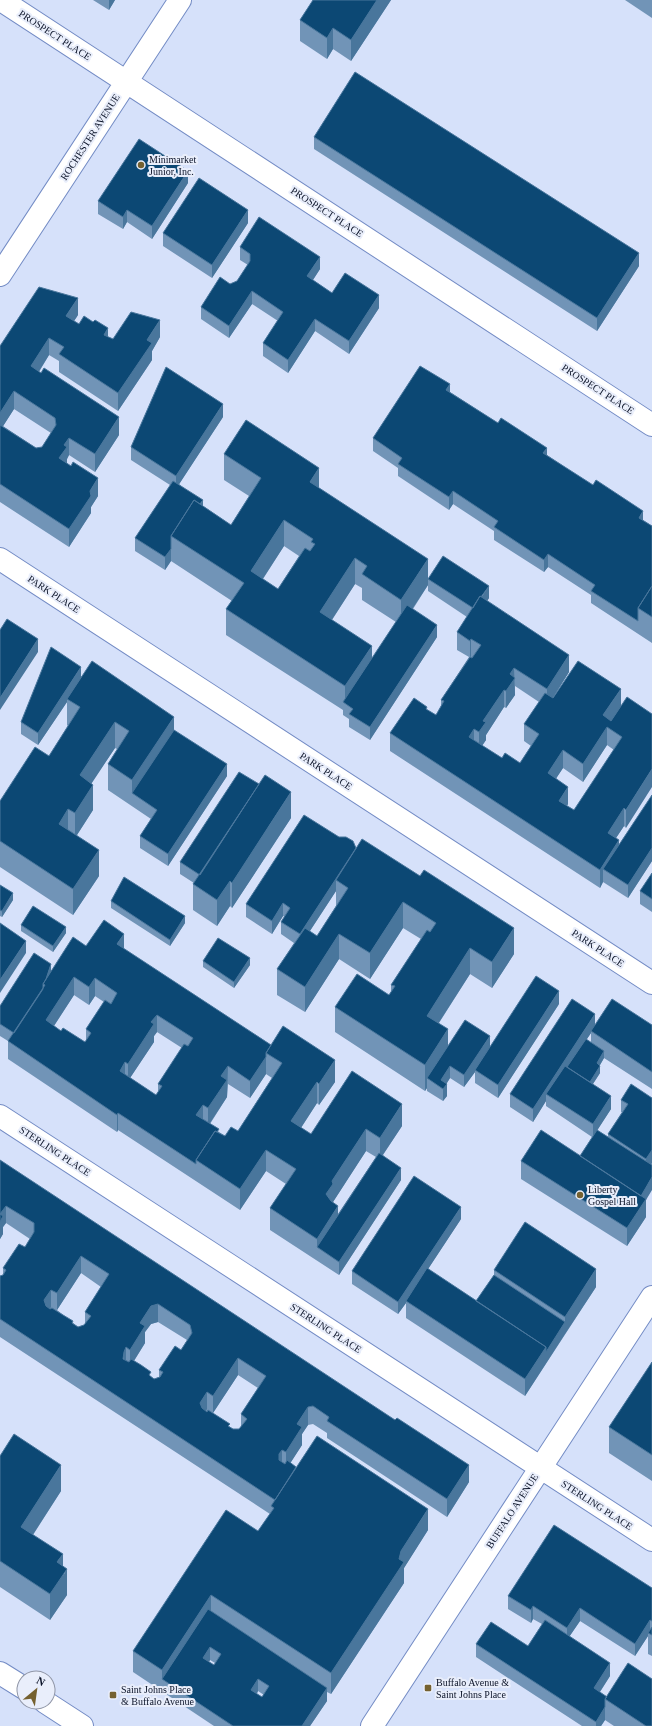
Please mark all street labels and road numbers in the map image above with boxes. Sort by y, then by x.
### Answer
street label: PROSPECT PLACE [17,8,93,62]
street label: ROCHESTER AVENUE [58,92,122,182]
street label: PROSPECT PLACE [289,185,365,239]
street label: PROSPECT PLACE [560,362,636,416]
street label: PARK PLACE [26,573,82,615]
street label: PARK PLACE [298,750,354,792]
street label: PARK PLACE [570,927,626,969]
street label: STERLING PLACE [17,1124,93,1178]
street label: STERLING PLACE [288,1301,364,1355]
street label: BUFFALO AVENUE [484,1472,540,1550]
street label: STERLING PLACE [559,1478,635,1532]

